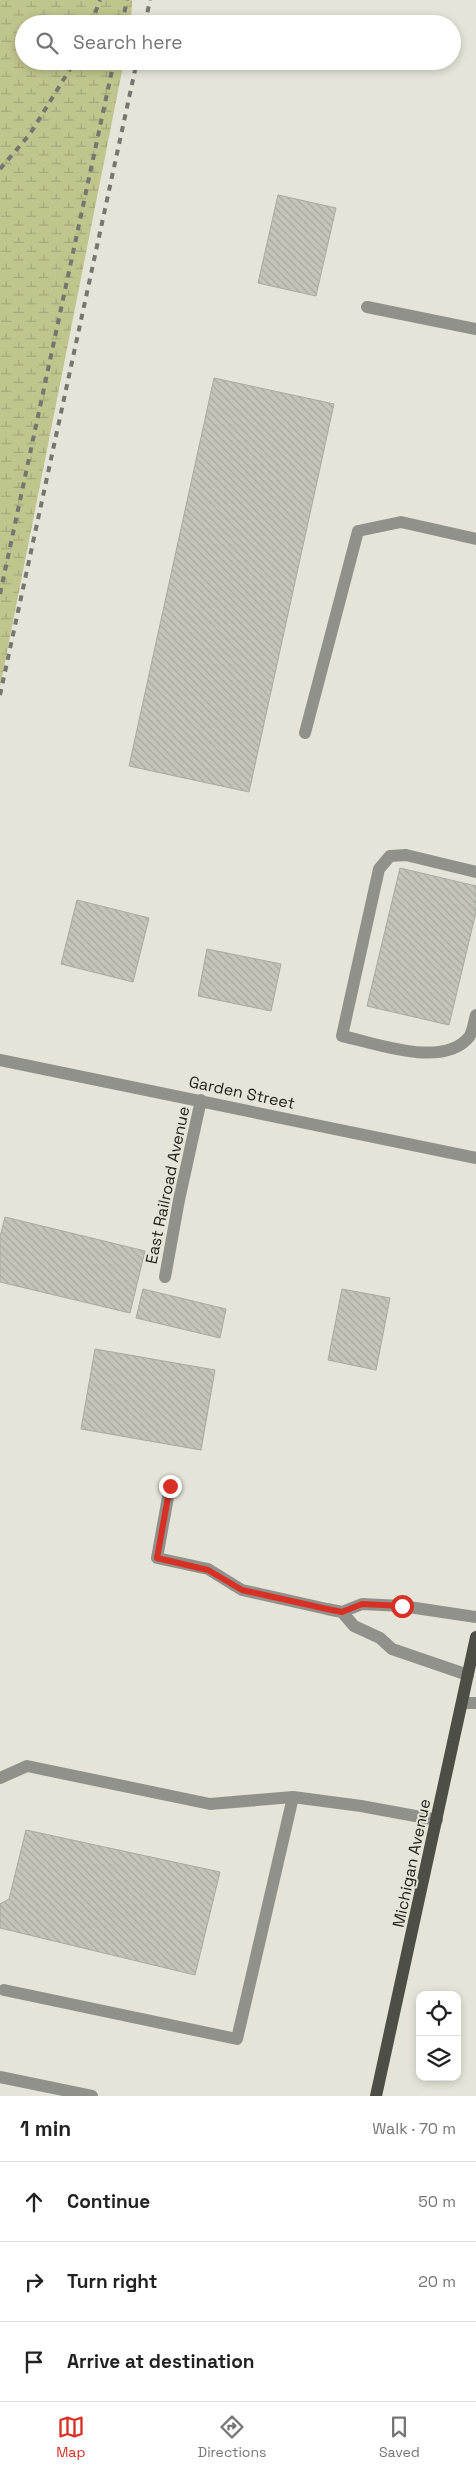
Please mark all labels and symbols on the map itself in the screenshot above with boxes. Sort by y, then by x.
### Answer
street label: Garden Street [187,1071,297,1114]
street label: East Railroad Avenue [141,1105,194,1266]
route end [159,1475,182,1498]
route start [391,1595,414,1618]
street label: Michigan Avenue [388,1797,435,1929]

